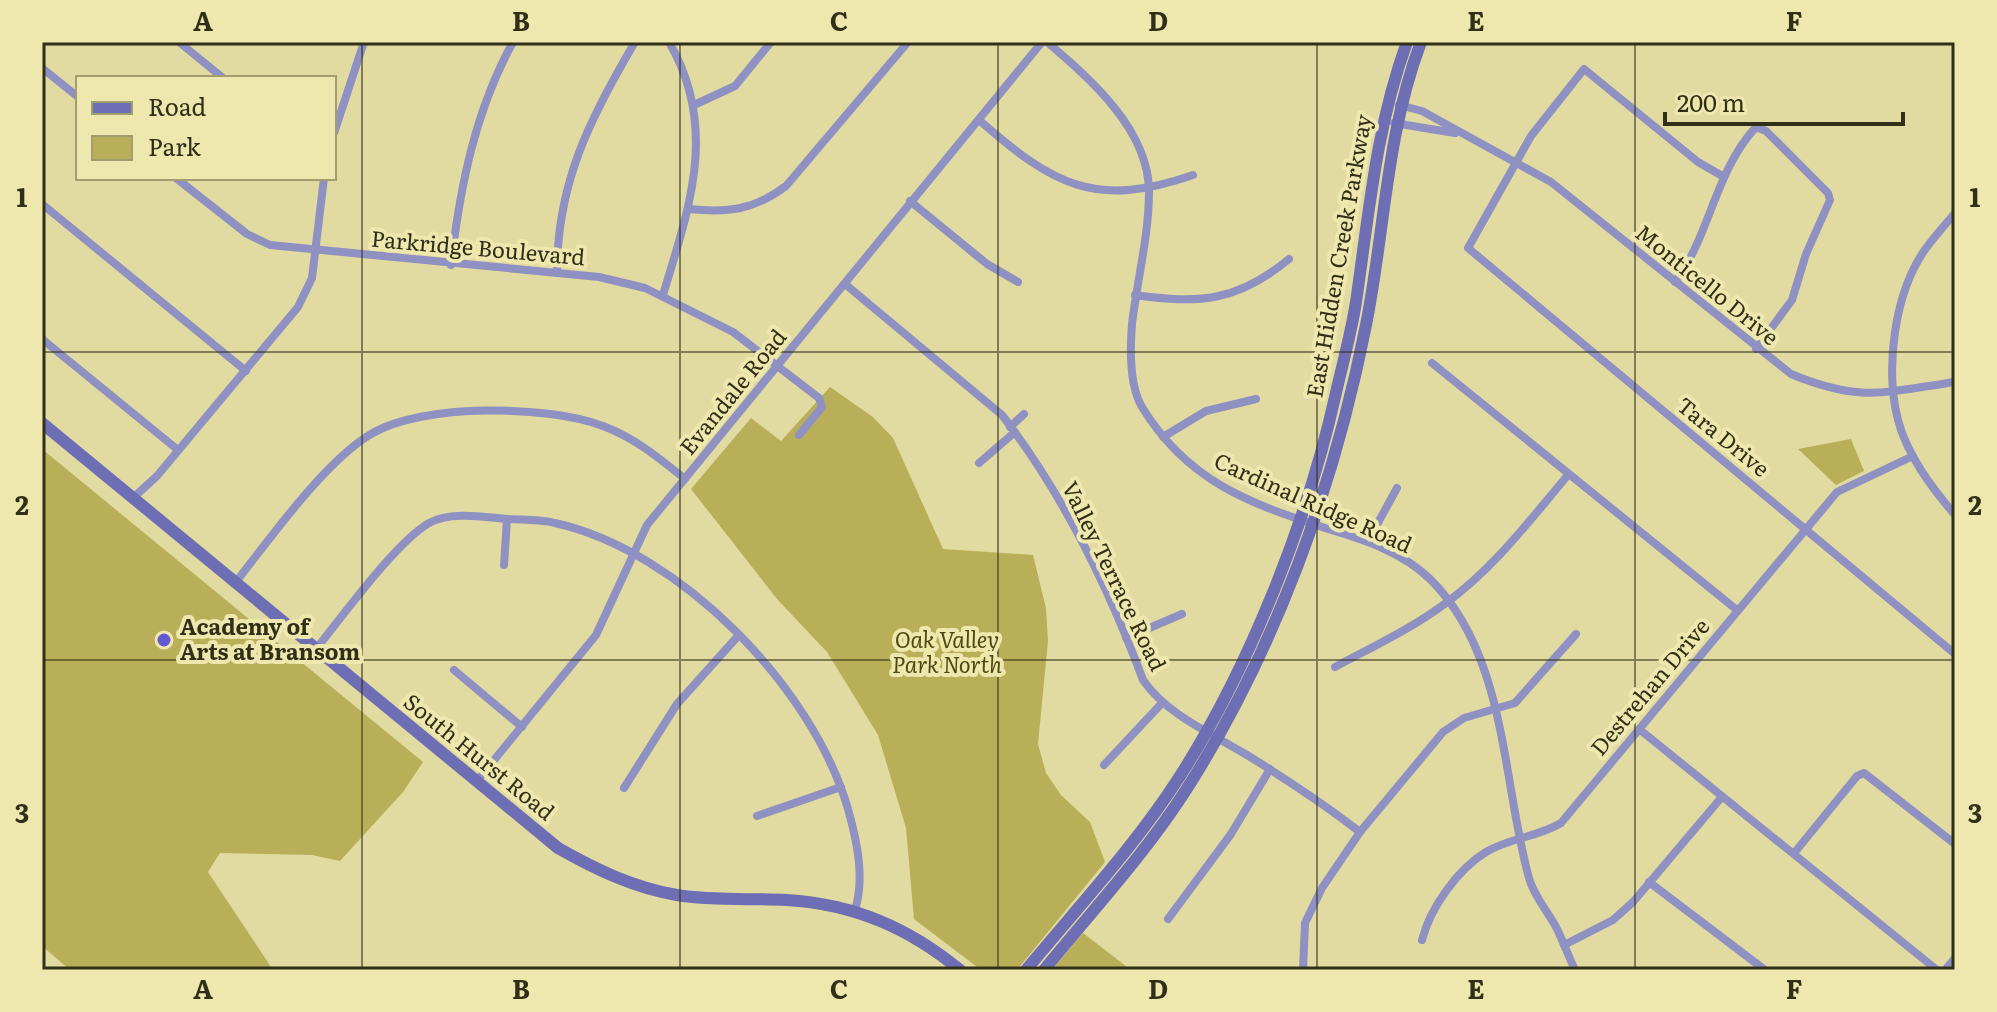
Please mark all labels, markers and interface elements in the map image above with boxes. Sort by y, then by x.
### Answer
text: A [193,0,213,39]
text: B [512,0,530,39]
text: C [830,0,848,39]
text: D [1148,0,1168,39]
text: E [1467,0,1485,39]
text: F [1786,0,1802,39]
legend [76,76,336,180]
scale bar [1665,76,1903,126]
text: 200 m [1677,84,1745,119]
text: Road [148,88,207,123]
street label: East Hidden Creek Parkway [1296,111,1379,400]
text: Park [148,128,201,163]
text: 1 [17,176,28,215]
text: 1 [1970,176,1981,215]
street label: Monticello Drive [1629,216,1787,352]
street label: Parkridge Boulevard [370,221,586,272]
street label: Evandale Road [671,321,793,461]
street label: Tara Drive [1671,388,1777,484]
street label: Cardinal Ridge Road [1209,443,1418,560]
street label: Valley Terrace Road [1055,475,1176,676]
text: 2 [15,484,29,523]
text: 2 [1968,484,1982,523]
place label: Academy of Arts at Bransom [180,609,360,667]
street label: Destrehan Drive [1581,610,1716,762]
park label: Oak Valley Park North [892,622,1002,680]
marker: Academy of Arts at Bransom [155,631,173,649]
street label: South Hurst Road [397,685,563,827]
text: 3 [15,792,29,831]
text: 3 [1968,792,1982,831]
text: A [193,968,213,1007]
text: B [512,968,530,1007]
text: C [830,968,848,1007]
text: D [1148,968,1168,1007]
text: E [1467,968,1485,1007]
text: F [1786,968,1802,1007]

